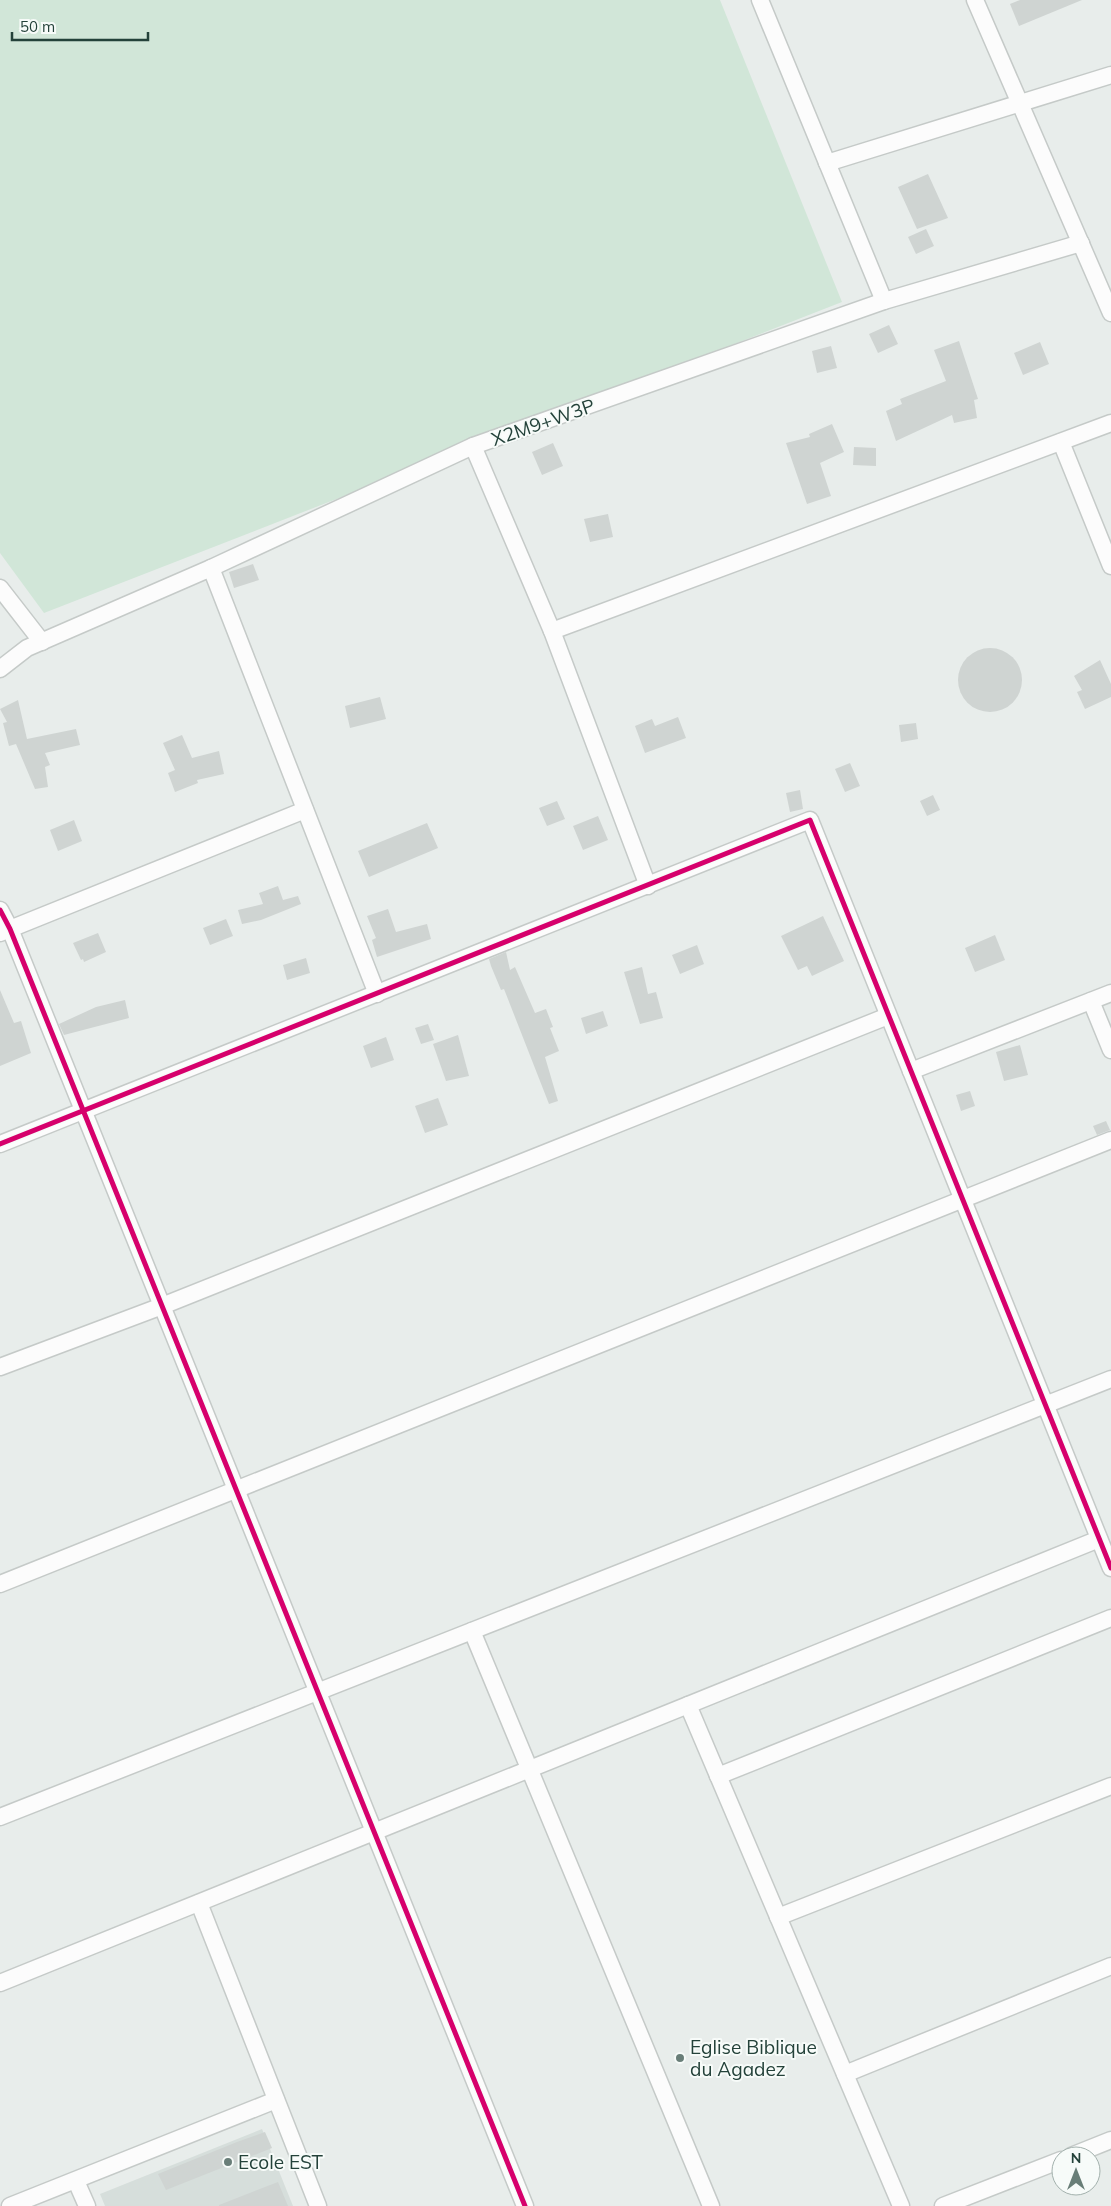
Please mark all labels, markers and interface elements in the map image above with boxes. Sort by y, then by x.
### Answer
scale bar [12,10,149,42]
text: 50 m [20,17,55,36]
street label: X2M9+W3P [488,393,598,451]
place label: Eglise Biblique du Agadez [690,2035,817,2081]
marker: Eglise Biblique du Agadez [674,2052,686,2064]
north arrow [1051,2146,1101,2196]
text: N [1071,2149,1081,2167]
place label: Ecole EST [238,2150,324,2174]
marker: Ecole EST [222,2156,234,2168]

